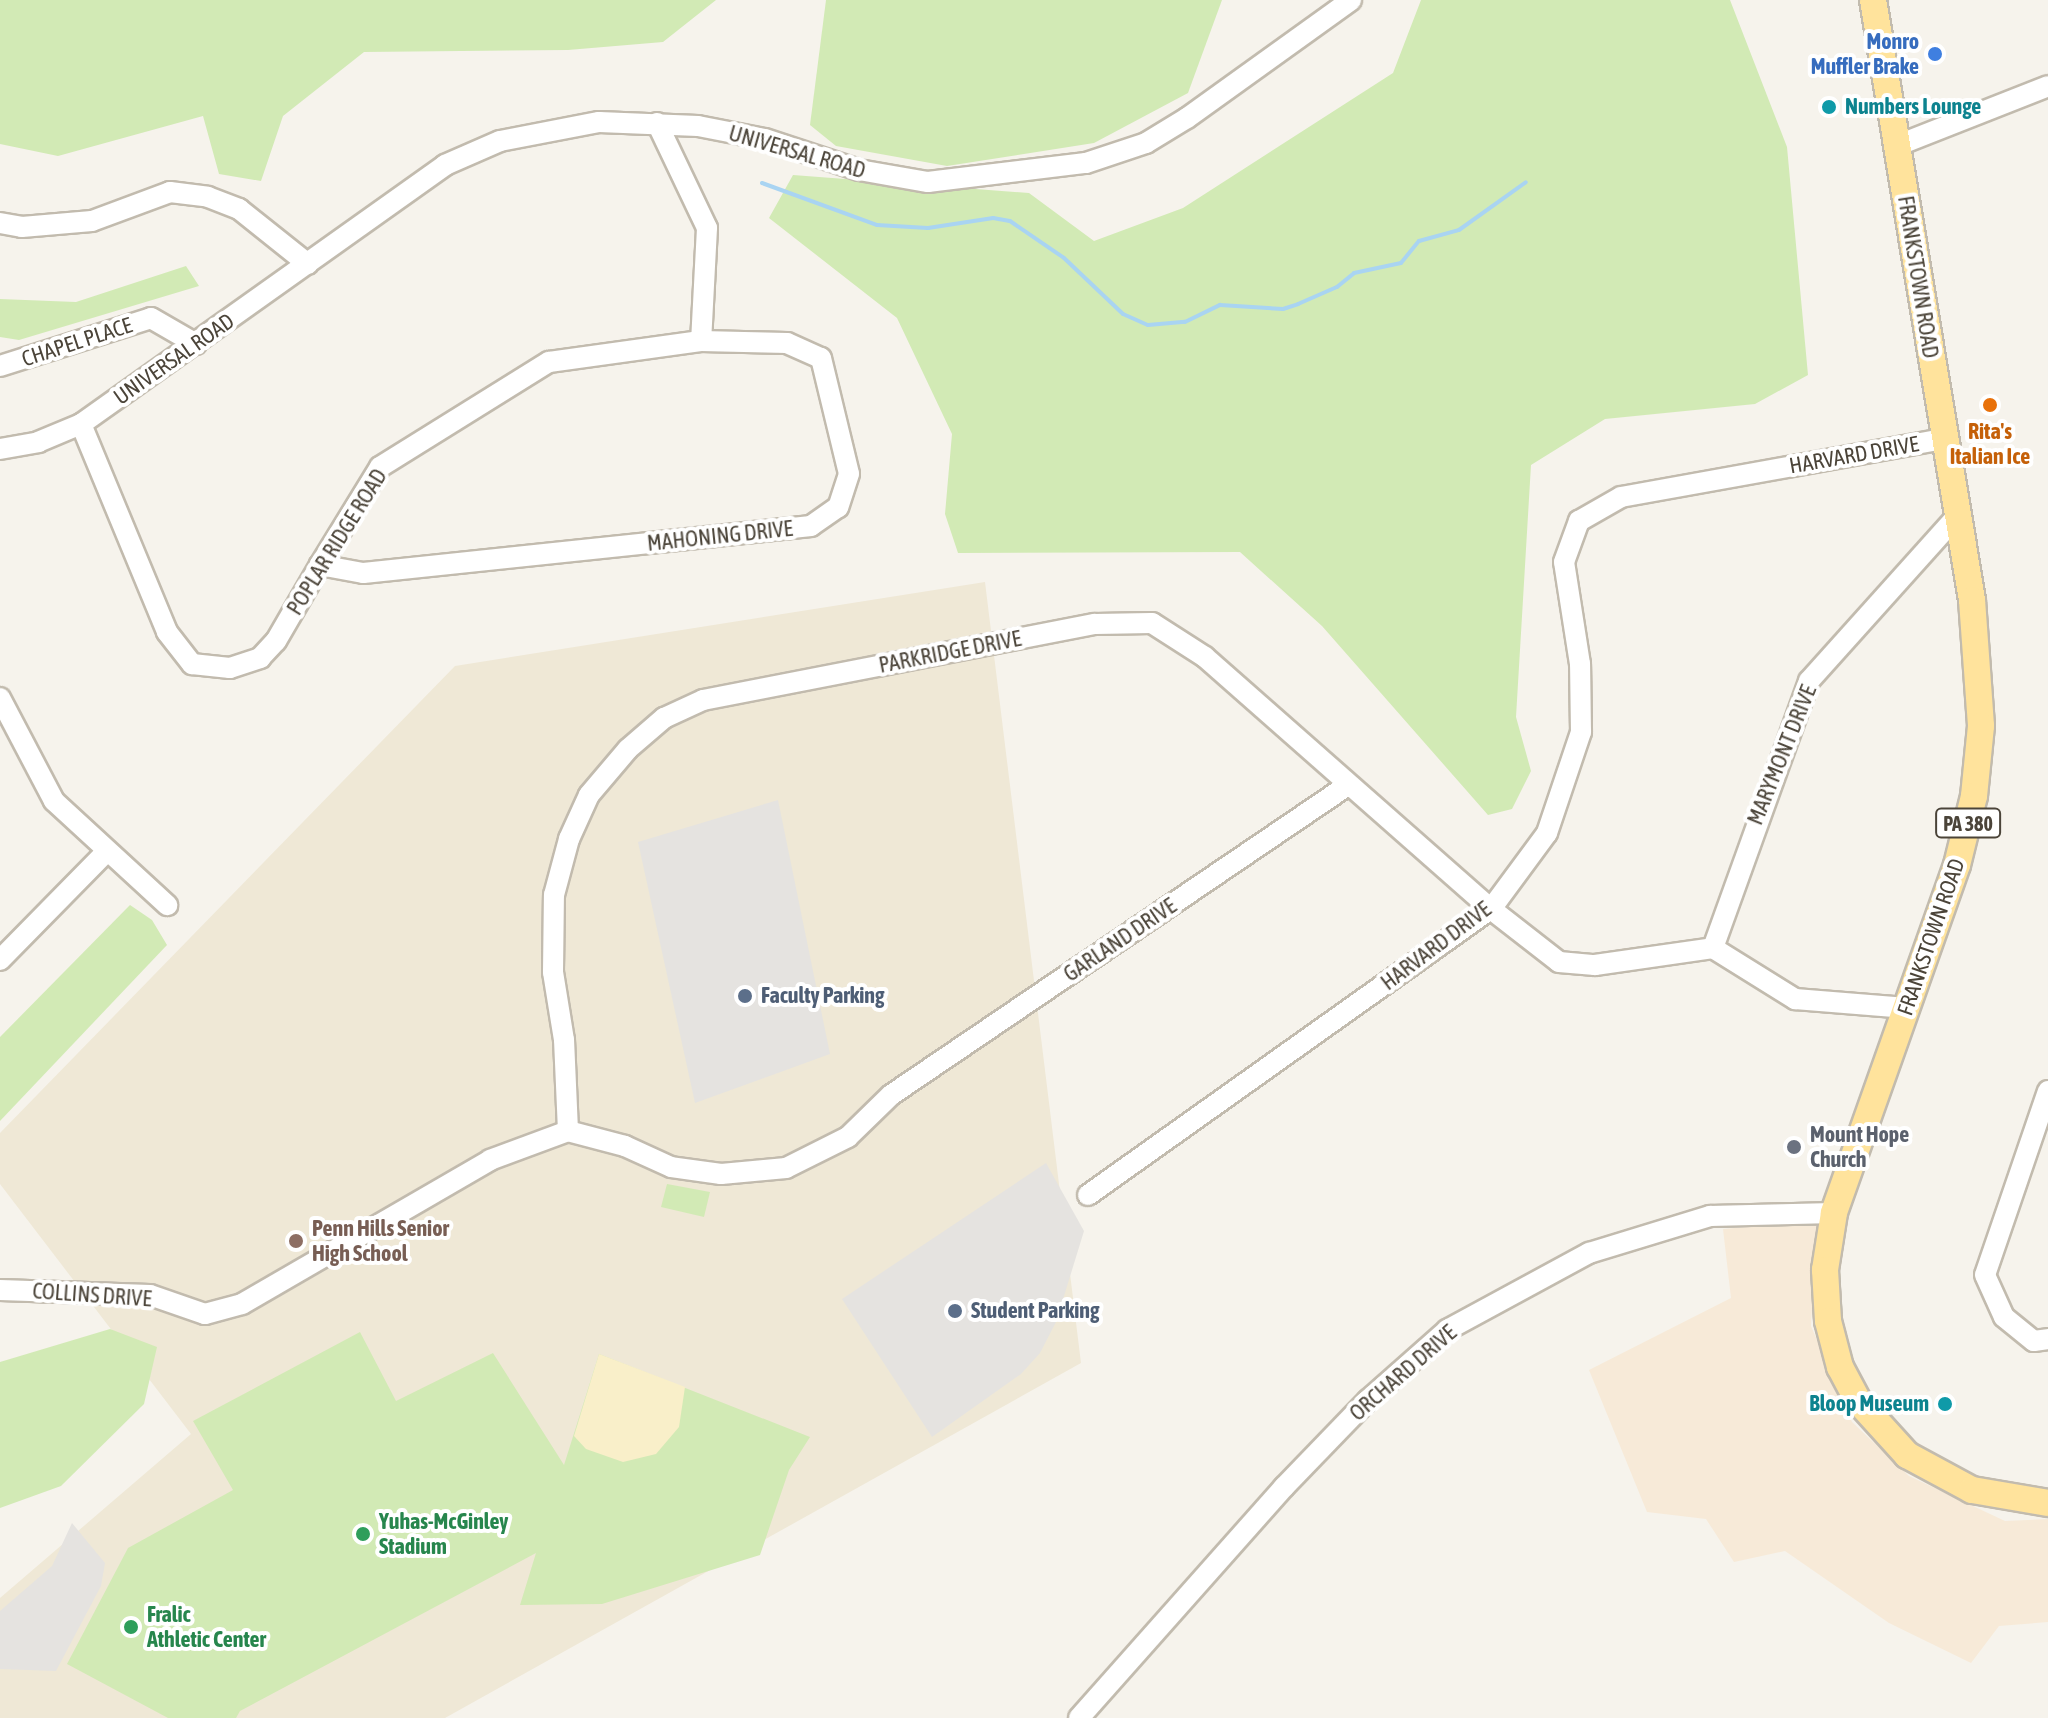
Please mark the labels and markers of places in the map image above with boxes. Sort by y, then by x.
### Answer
place label: Monro Muffler Brake [1811,28,1919,80]
marker: Monro Muffler Brake [1926,45,1944,63]
place label: Numbers Lounge [1845,94,1981,120]
marker: Numbers Lounge [1820,98,1838,116]
marker: Rita's Italian Ice [1981,396,1999,414]
place label: Rita's Italian Ice [1950,418,2030,470]
place label: Faculty Parking [761,983,884,1009]
marker: Faculty Parking [736,987,754,1005]
place label: Mount Hope Church [1810,1121,1909,1172]
marker: Mount Hope Church [1785,1138,1803,1156]
place label: Penn Hills Senior High School [312,1215,449,1266]
marker: Penn Hills Senior High School [287,1232,305,1250]
place label: Student Parking [971,1298,1099,1324]
marker: Student Parking [946,1302,964,1320]
place label: Bloop Museum [1809,1391,1929,1417]
marker: Bloop Museum [1936,1395,1954,1413]
place label: Yuhas-McGinley Stadium [379,1508,508,1560]
marker: Yuhas-McGinley Stadium [354,1525,372,1543]
place label: Fralic Athletic Center [147,1601,266,1652]
marker: Fralic Athletic Center [122,1618,140,1636]

